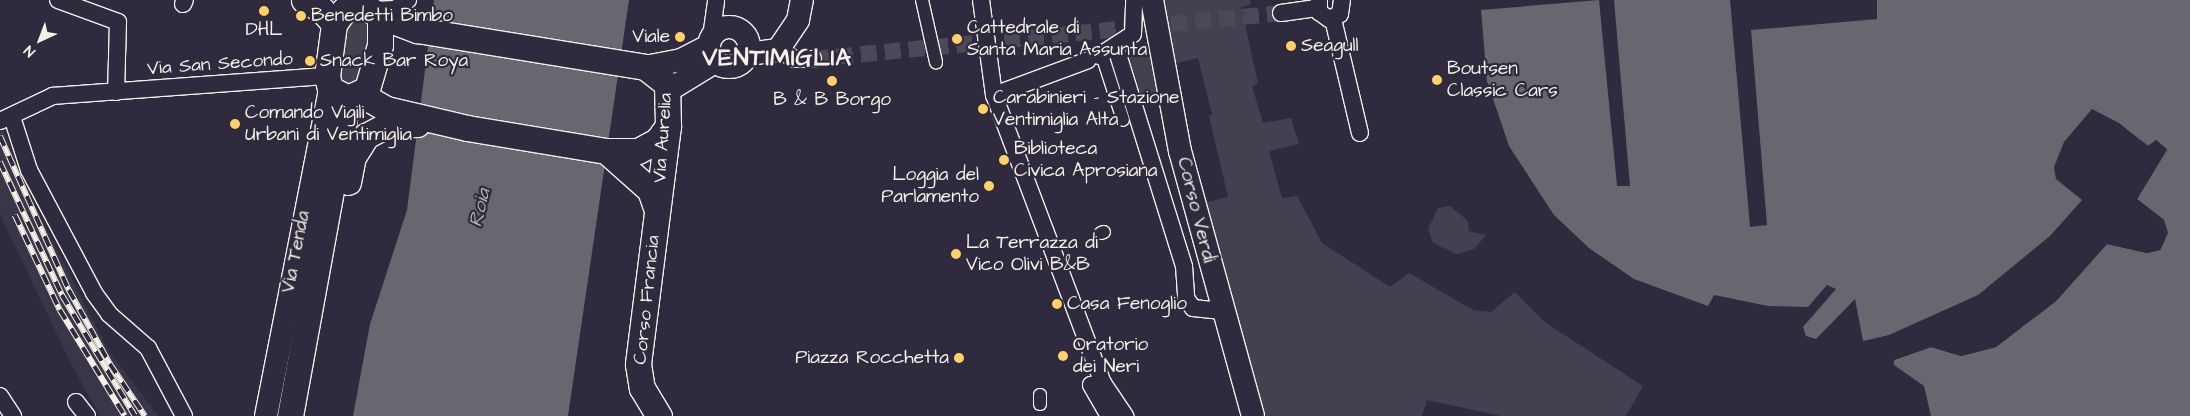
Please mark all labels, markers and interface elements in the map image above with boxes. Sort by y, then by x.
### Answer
marker: DHL [258,5,270,17]
place label: Benedetti Bimbo [311,5,453,27]
marker: Benedetti Bimbo [295,10,307,22]
north arrow [15,15,65,65]
place label: Cattedrale di Santa Maria Assunta [967,17,1147,61]
place label: DHL [246,19,282,41]
place label: Viale [632,26,670,48]
marker: Viale [674,31,686,43]
marker: Cattedrale di Santa Maria Assunta [951,33,963,45]
place label: Seagull [1301,35,1359,57]
marker: Seagull [1285,40,1297,52]
text: N [20,41,40,61]
district label: VENTIMIGLIA [701,45,853,73]
street label: Via San Secondo [146,48,294,80]
place label: Snack Bar Roya [320,50,468,72]
marker: Snack Bar Roya [304,55,316,67]
place label: Boutsen Classic Cars [1447,58,1558,102]
marker: Boutsen Classic Cars [1431,74,1443,86]
marker: B & B Borgo [826,75,838,87]
place label: Carabinieri – Stazione Ventimiglia Alta [993,87,1179,131]
place label: B & B Borgo [773,89,891,111]
street label: Via Aurelia [648,92,678,184]
place label: Comando Vigili Urbani di Ventimiglia [245,102,412,146]
marker: Carabinieri – Stazione Ventimiglia Alta [977,103,989,115]
marker: Comando Vigili Urbani di Ventimiglia [229,118,241,130]
place label: Biblioteca Civica Aprosiana [1014,138,1158,182]
marker: Biblioteca Civica Aprosiana [998,154,1010,166]
street label: Corso Verdi [1172,155,1220,265]
place label: Loggia del Parlamento [881,164,979,208]
marker: Loggia del Parlamento [983,180,995,192]
water label: Roia [464,186,496,230]
street label: Via Tenda [277,209,315,295]
place label: La Terrazza di Vico Olivi B&B [966,232,1098,276]
street label: Corso Francia [629,234,665,366]
marker: La Terrazza di Vico Olivi B&B [950,248,962,260]
place label: Casa Fenoglio [1067,293,1187,315]
marker: Casa Fenoglio [1051,298,1063,310]
place label: Oratorio dei Neri [1073,334,1148,378]
place label: Piazza Rocchetta [795,347,949,369]
marker: Oratorio dei Neri [1057,350,1069,362]
marker: Piazza Rocchetta [953,352,965,364]

